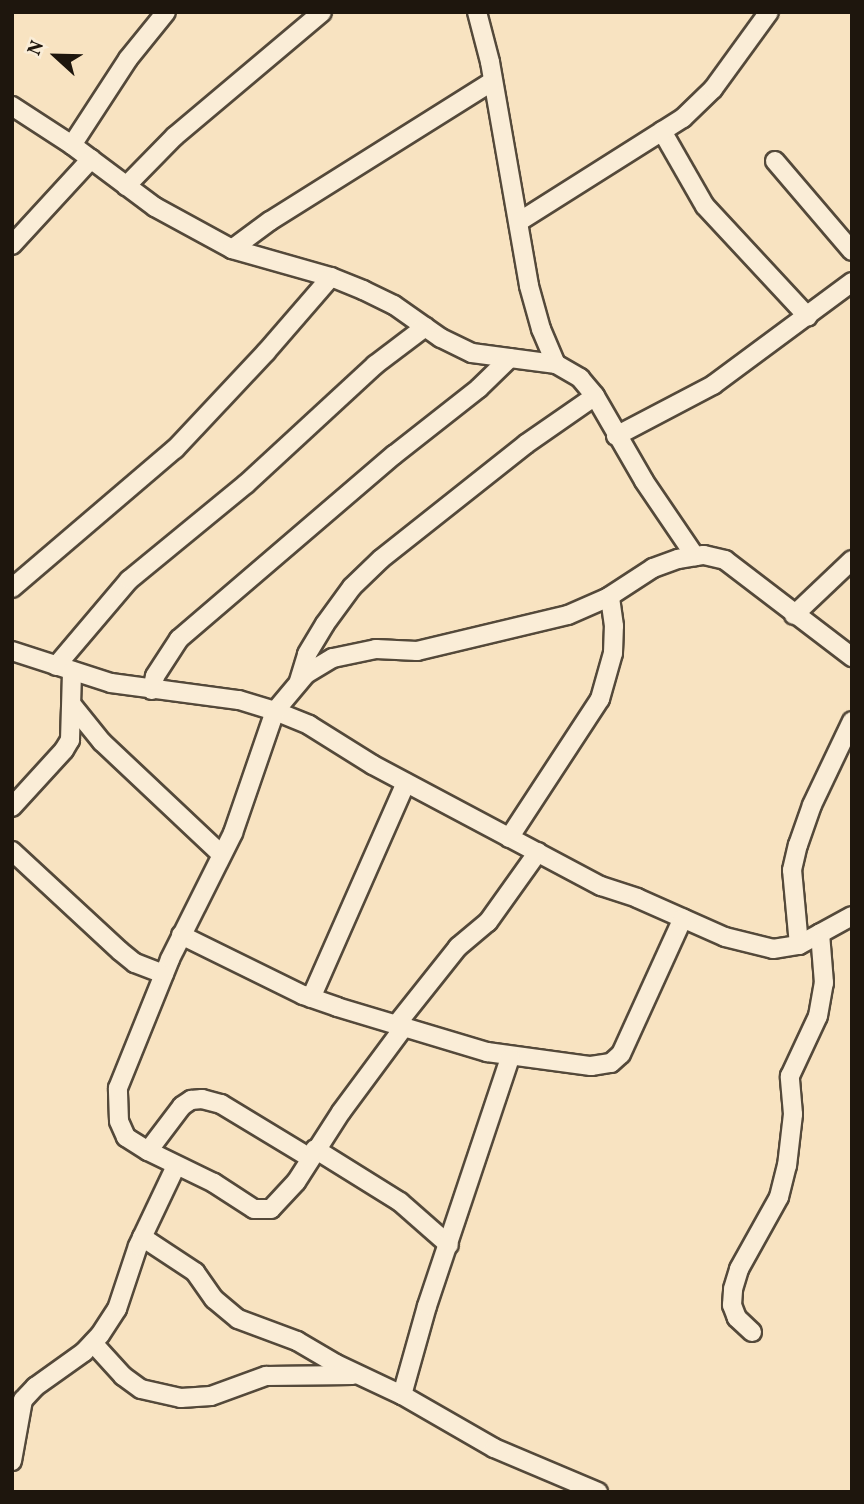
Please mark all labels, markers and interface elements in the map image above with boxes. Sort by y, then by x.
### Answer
north arrow [21,21,91,91]
text: N [22,37,51,59]

